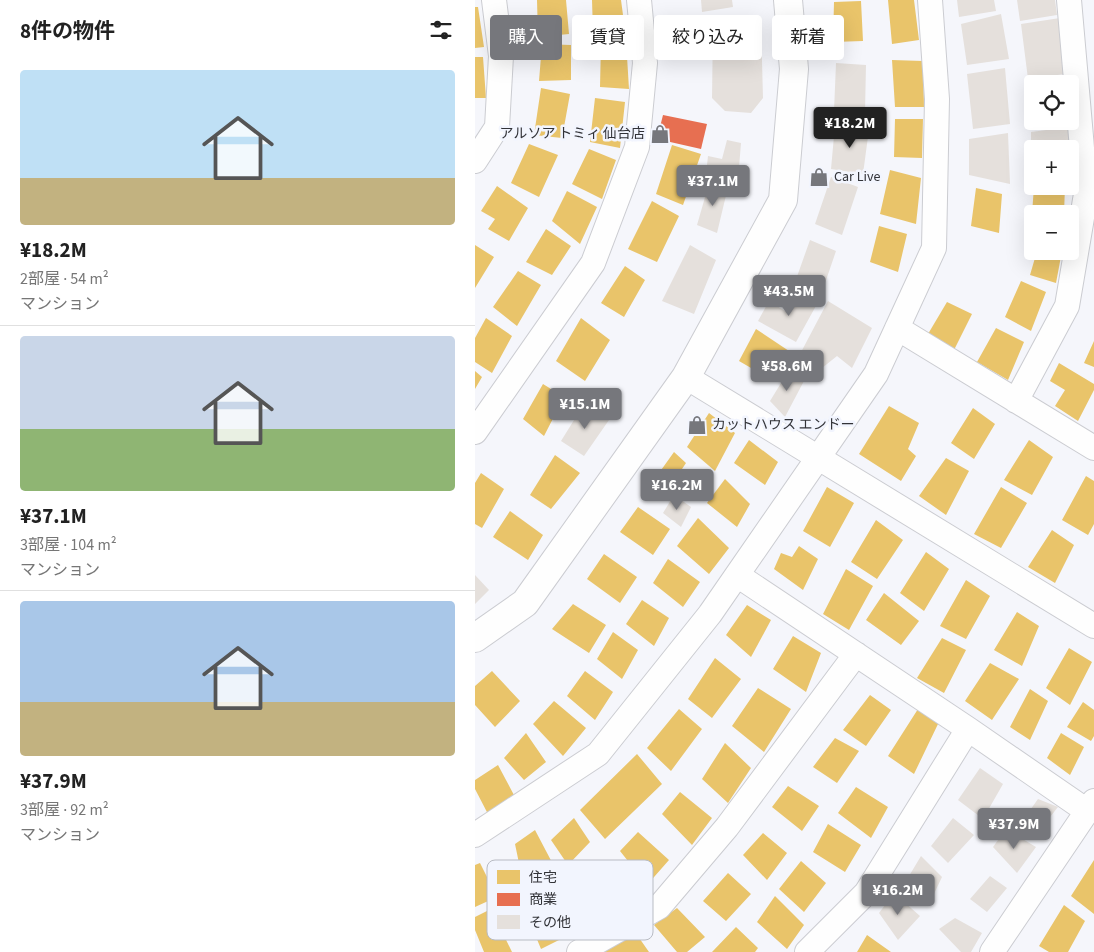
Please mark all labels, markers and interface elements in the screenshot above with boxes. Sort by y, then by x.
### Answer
chip: 購入 [490,15,562,60]
chip: 賃貸 [572,15,644,60]
chip: 絞り込み [654,15,762,60]
chip: 新着 [772,15,844,60]
text: 8件の物件 [20,16,115,46]
icon: filters [427,16,455,44]
map controls [1024,75,1079,260]
button: locate [1024,75,1079,130]
icon: home [193,103,283,193]
pin: ¥18.2M [809,106,891,149]
text: ¥18.2M [825,112,875,134]
shop icon: アルソア トミィ 仙台店 [649,123,671,145]
place label: アルソア トミィ 仙台店 [500,124,645,144]
button: + [1024,140,1079,195]
pin: ¥37.1M [672,164,754,207]
shop icon: Car Live [808,166,830,188]
place label: Car Live [834,167,880,187]
text: ¥37.1M [688,170,738,192]
button: − [1024,205,1079,260]
text: ¥18.2M [20,235,87,265]
text: 2部屋 · 54 m² [20,268,109,290]
pin: ¥43.5M [748,274,830,317]
text: ¥43.5M [764,280,814,302]
text: マンション [20,293,100,315]
pin: ¥58.6M [746,350,828,392]
text: ¥58.6M [762,355,812,377]
icon: home [193,368,283,458]
pin: ¥15.1M [544,388,626,430]
text: ¥15.1M [560,393,610,415]
shop icon: カットハウス エンドー [686,414,708,436]
place label: カットハウス エンドー [712,415,855,435]
pin: ¥16.2M [636,468,718,511]
text: ¥16.2M [652,474,702,496]
text: ¥37.1M [20,501,87,531]
text: 3部屋 · 104 m² [20,534,117,556]
text: マンション [20,559,100,581]
icon: home [193,633,283,723]
text: ¥37.9M [20,766,87,796]
text: 3部屋 · 92 m² [20,799,109,821]
pin: ¥37.9M [973,808,1055,850]
text: ¥37.9M [989,813,1039,835]
text: マンション [20,824,100,846]
legend [487,860,653,940]
text: 住宅 [529,868,557,888]
pin: ¥16.2M [857,874,939,916]
text: ¥16.2M [873,879,923,901]
text: 商業 [529,890,557,910]
text: その他 [529,913,571,933]

